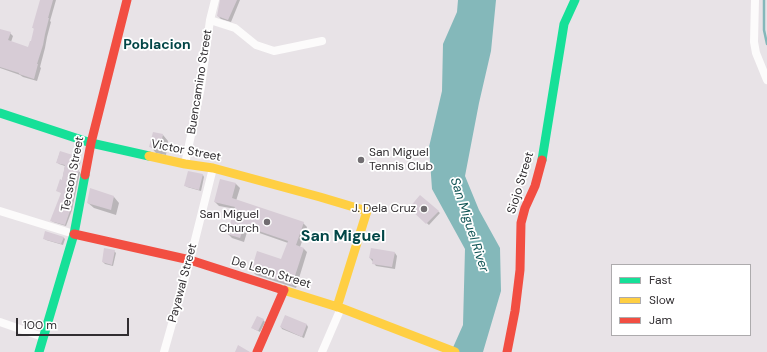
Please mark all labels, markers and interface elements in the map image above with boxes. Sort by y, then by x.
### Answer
street label: Buencamino Street [185,29,215,135]
district label: Poblacion [123,37,191,53]
street label: Tecson Street [59,135,87,213]
street label: Victor Street [150,137,222,165]
place label: San Miguel Tennis Club [369,146,433,174]
street label: Siojo Street [505,150,537,216]
marker: San Miguel Tennis Club [356,155,366,165]
water label: San Miguel River [446,176,492,274]
place label: J. Dela Cruz [352,202,416,216]
marker: J. Dela Cruz [419,204,429,214]
place label: San Miguel Church [199,208,259,236]
marker: San Miguel Church [262,217,272,227]
district label: San Miguel [301,227,385,247]
street label: Payawal Street [166,242,200,324]
street label: De Leon Street [230,254,312,292]
legend [611,264,751,336]
text: Fast [649,272,672,288]
text: Slow [649,292,675,308]
scale bar [18,310,131,336]
text: Jam [649,312,672,328]
text: 100 m [23,317,57,333]

